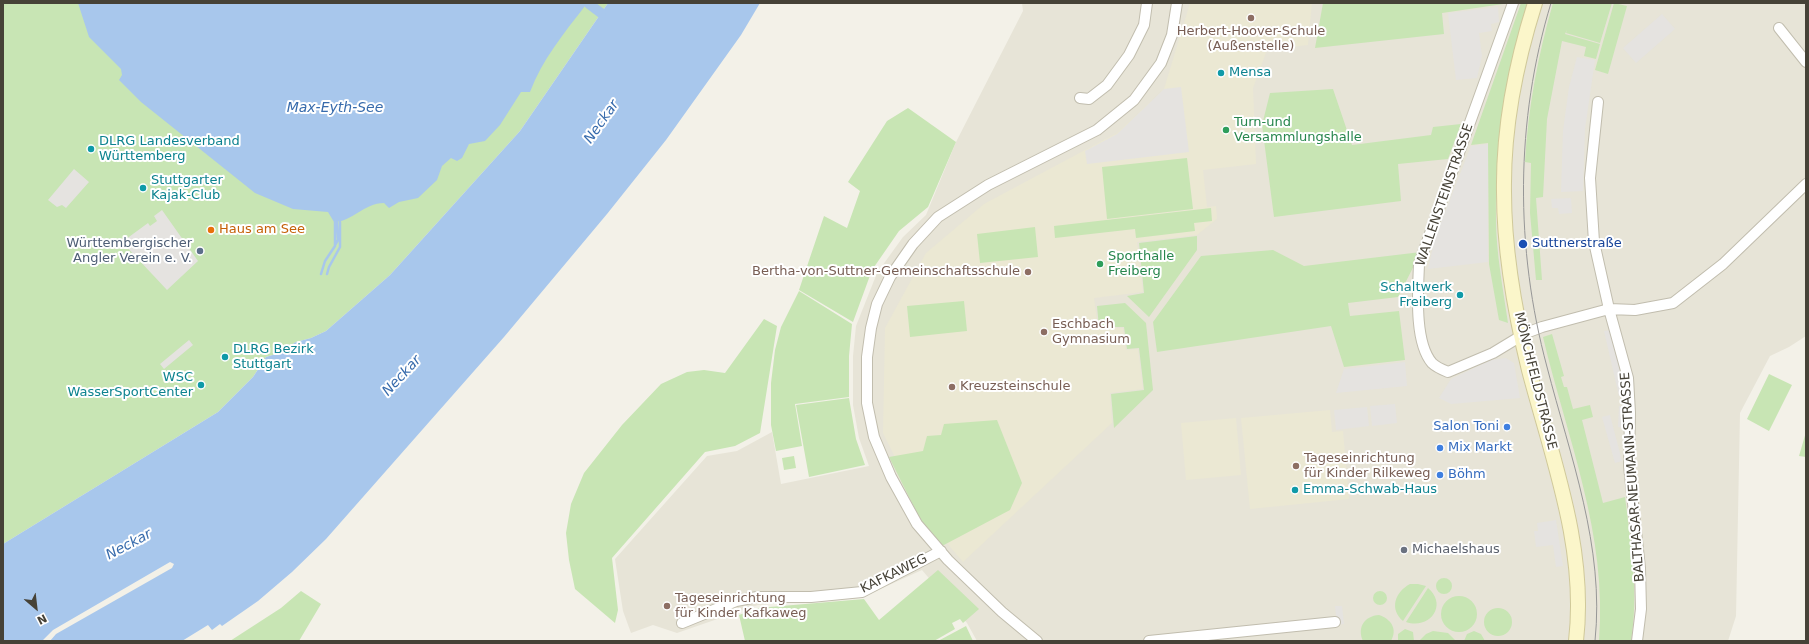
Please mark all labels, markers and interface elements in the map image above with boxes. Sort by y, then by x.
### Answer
marker: Herbert-Hoover-Schule (Außenstelle) [1246,13,1256,23]
place label: Herbert-Hoover-Schule (Außenstelle) [1177,24,1325,55]
place label: Mensa [1229,65,1271,81]
marker: Mensa [1216,68,1226,78]
water label: Neckar [581,97,623,147]
water label: Max-Eyth-See [287,100,383,116]
place label: Turn-und Versammlungshalle [1234,115,1362,146]
street label: WALLENSTEINSTRASSE [1413,122,1477,268]
marker: Turn-und Versammlungshalle [1221,125,1231,135]
place label: DLRG Landesverband Württemberg [99,134,240,165]
marker: DLRG Landesverband Württemberg [86,144,96,154]
place label: Stuttgarter Kajak-Club [151,173,223,204]
marker: Stuttgarter Kajak-Club [138,183,148,193]
place label: Haus am See [219,222,305,238]
marker: Haus am See [206,225,216,235]
place label: Württembergischer Angler Verein e. V. [66,236,192,267]
place label: Suttnerstraße [1532,236,1622,252]
marker: Suttnerstraße [1517,238,1529,250]
marker: Württembergischer Angler Verein e. V. [195,246,205,256]
place label: Sporthalle Freiberg [1108,249,1174,280]
marker: Sporthalle Freiberg [1095,259,1105,269]
place label: Bertha-von-Suttner-Gemeinschaftsschule [752,264,1020,280]
marker: Bertha-von-Suttner-Gemeinschaftsschule [1023,267,1033,277]
place label: Schaltwerk Freiberg [1380,280,1452,311]
marker: Schaltwerk Freiberg [1455,290,1465,300]
street label: MÖNCHFELDSTRASSE [1510,311,1560,451]
place label: Eschbach Gymnasium [1052,317,1130,348]
marker: Eschbach Gymnasium [1039,327,1049,337]
place label: DLRG Bezirk Stuttgart [233,342,314,373]
marker: DLRG Bezirk Stuttgart [220,352,230,362]
water label: Neckar [379,352,425,400]
place label: WSC WasserSportCenter [67,370,193,401]
street label: BALTHASAR-NEUMANN-STRASSE [1618,371,1648,583]
place label: Kreuzsteinschule [960,379,1070,395]
marker: WSC WasserSportCenter [196,380,206,390]
marker: Kreuzsteinschule [947,382,957,392]
place label: Salon Toni [1433,419,1499,435]
marker: Salon Toni [1502,422,1512,432]
place label: Mix Markt [1448,440,1512,456]
marker: Mix Markt [1435,443,1445,453]
place label: Tageseinrichtung für Kinder Rilkeweg [1304,451,1431,482]
marker: Tageseinrichtung für Kinder Rilkeweg [1291,461,1301,471]
place label: Böhm [1448,467,1486,483]
marker: Böhm [1435,470,1445,480]
place label: Emma-Schwab-Haus [1303,482,1437,498]
marker: Emma-Schwab-Haus [1290,485,1300,495]
water label: Neckar [103,526,155,564]
place label: Michaelshaus [1412,542,1500,558]
marker: Michaelshaus [1399,545,1409,555]
street label: KAFKAWEG [858,551,930,597]
north arrow [16,588,56,628]
place label: Tageseinrichtung für Kinder Kafkaweg [675,591,806,622]
marker: Tageseinrichtung für Kinder Kafkaweg [662,601,672,611]
text: N [35,611,49,627]

